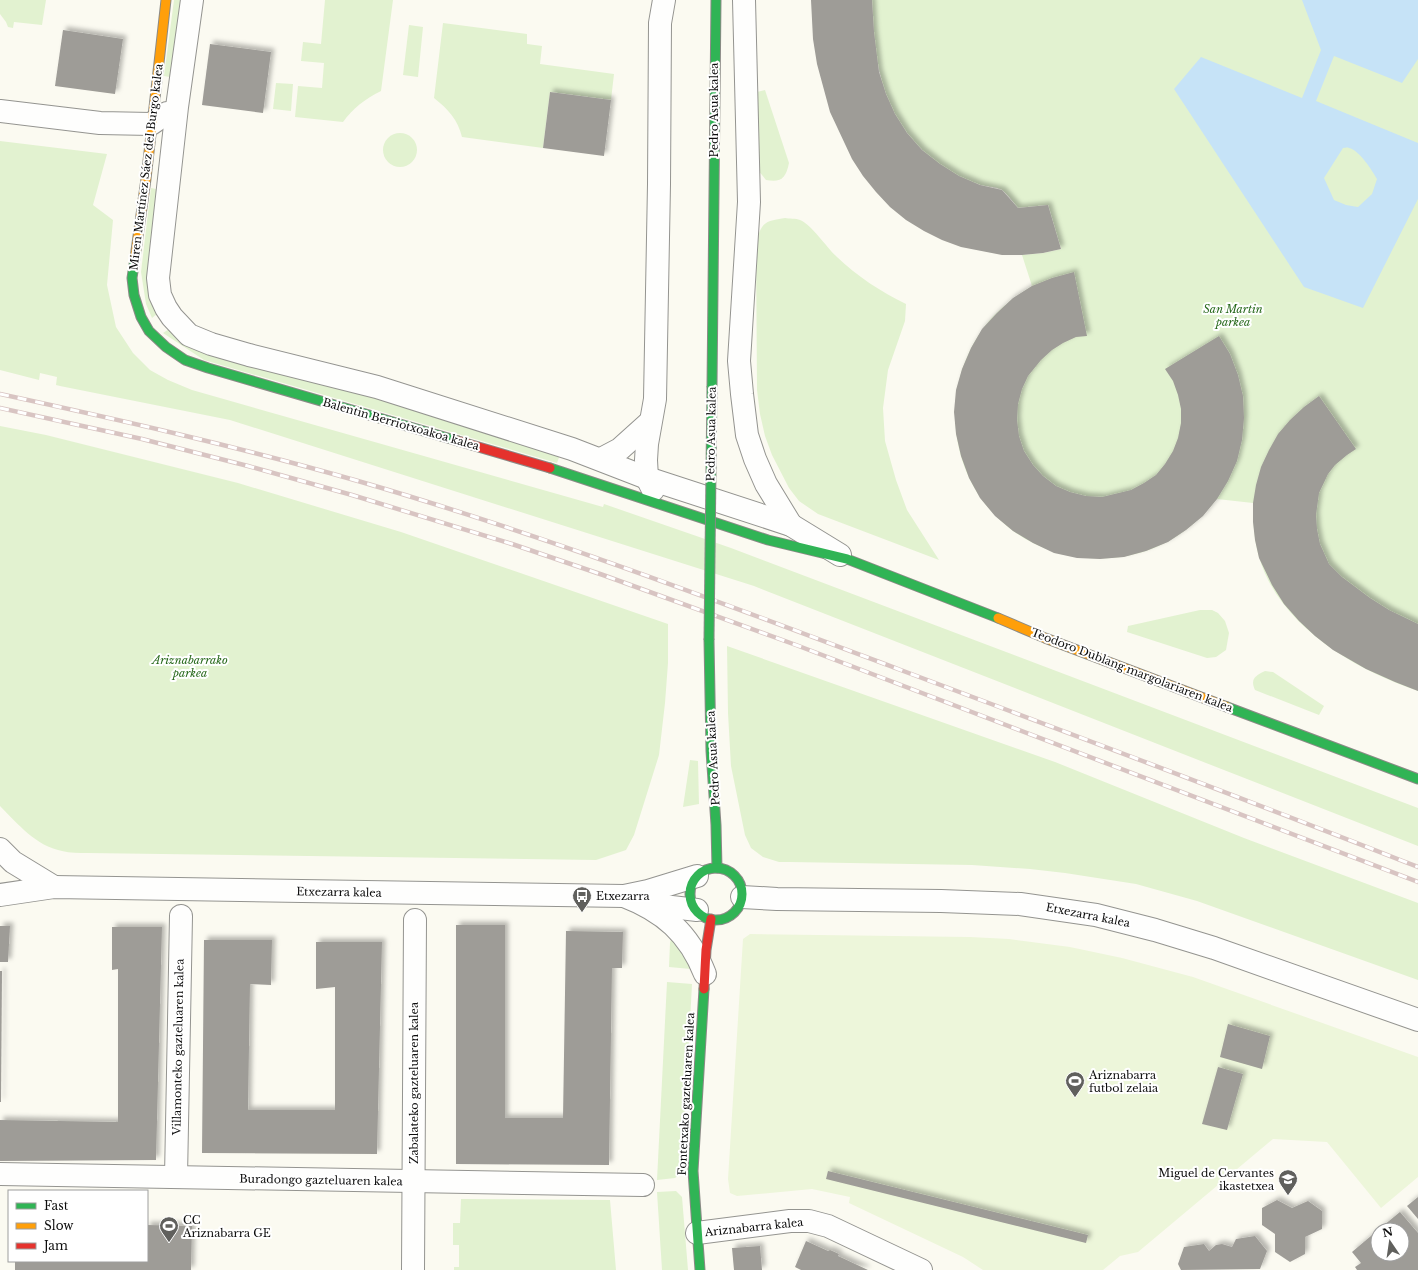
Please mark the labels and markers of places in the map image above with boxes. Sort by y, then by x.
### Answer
bus stop icon: Etxezarra [571,885,593,913]
place label: Etxezarra [596,889,651,903]
place label: Ariznabarra futbol zelaia [1088,1068,1159,1095]
sports icon: Ariznabarra futbol zelaia [1064,1070,1086,1098]
place label: Miguel de Cervantes ikastetxea [1158,1166,1275,1193]
school or university icon: Miguel de Cervantes ikastetxea [1277,1168,1299,1196]
place label: CC Ariznabarra GE [182,1213,271,1240]
sports icon: CC Ariznabarra GE [158,1215,180,1243]

